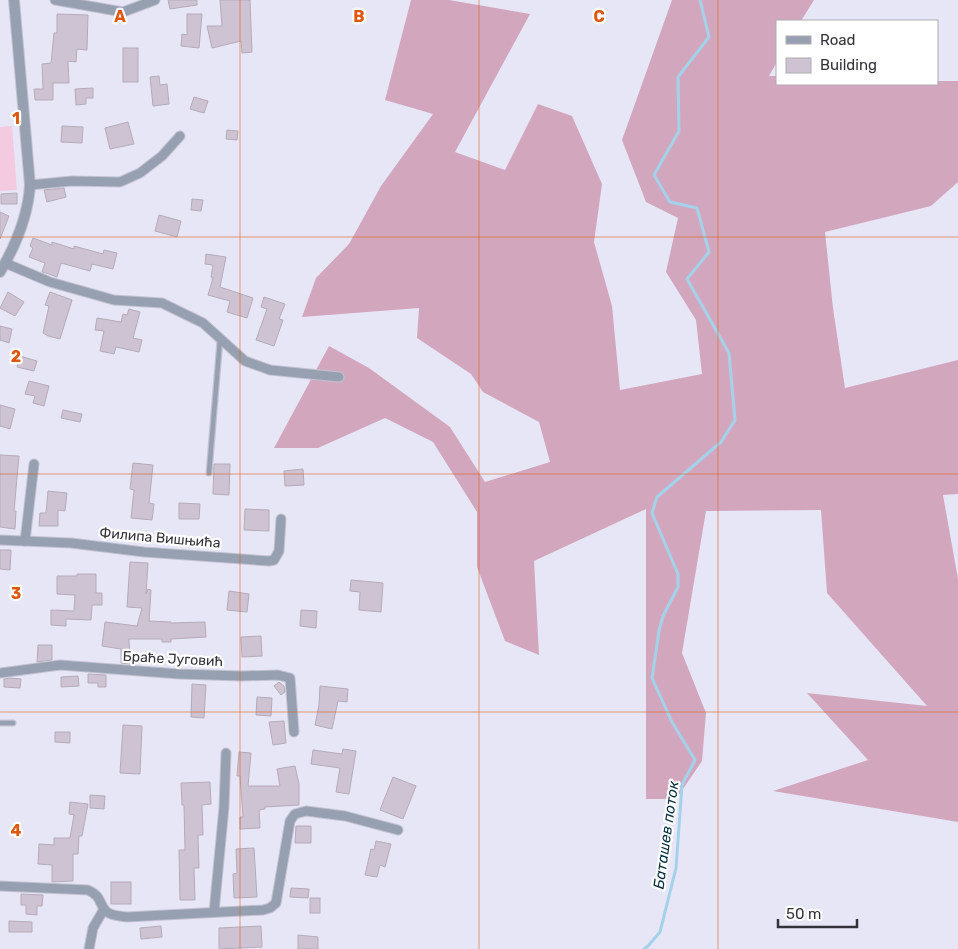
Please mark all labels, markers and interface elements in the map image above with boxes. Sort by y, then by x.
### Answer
text: A [114,7,126,26]
text: B [353,7,365,26]
text: C [593,7,605,26]
legend [776,20,938,85]
text: Road [820,31,856,49]
text: Building [820,56,877,74]
text: 1 [12,109,20,128]
text: 2 [11,347,21,366]
street label: Филипа Вишњића [99,524,221,552]
text: 3 [11,584,21,603]
street label: Браће Југовић [122,648,224,670]
water label: Баташев поток [650,779,683,890]
text: 4 [11,821,22,840]
scale bar [778,896,857,928]
text: 50 m [786,905,821,923]

